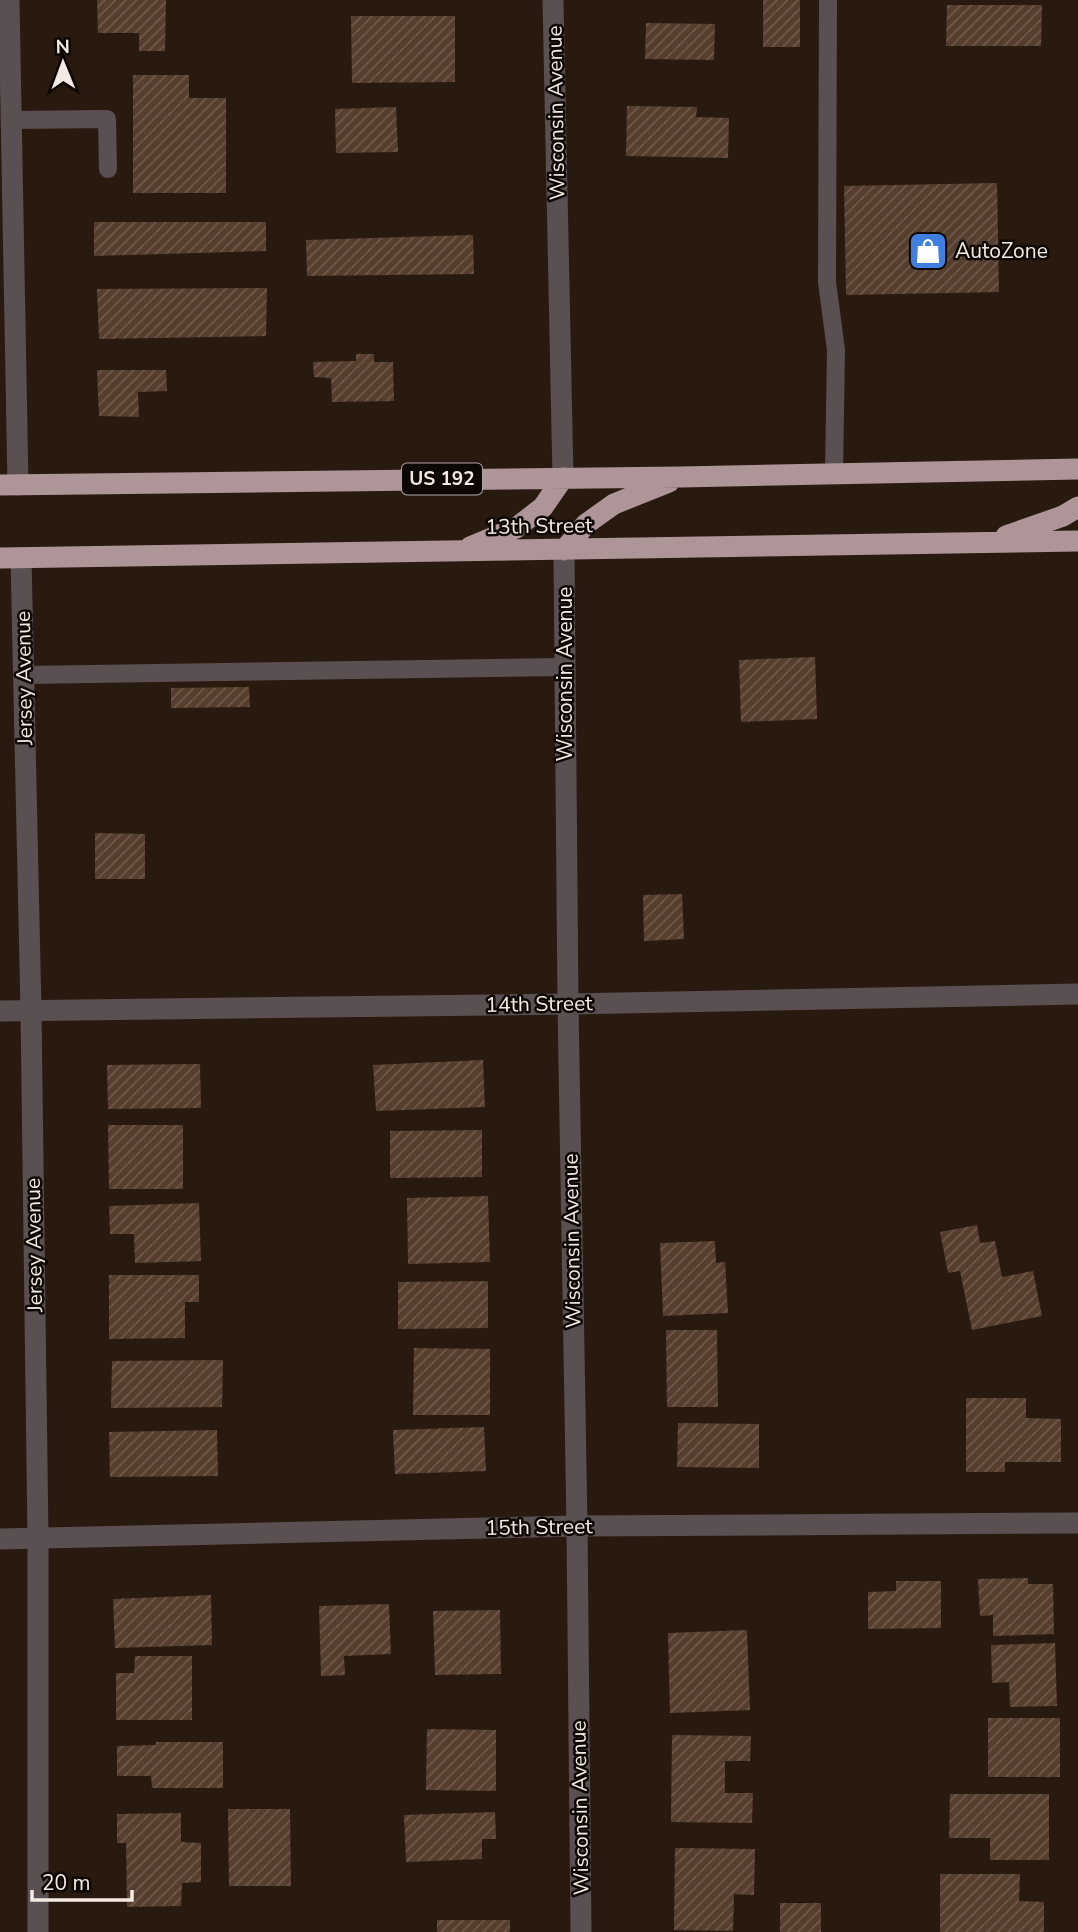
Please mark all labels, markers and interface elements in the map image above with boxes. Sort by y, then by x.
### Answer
street label: Wisconsin Avenue [540,25,572,201]
north arrow [28,28,98,98]
text: N [55,34,70,60]
shop icon: AutoZone [907,230,949,272]
place label: AutoZone [955,237,1048,265]
road number: US 192 [402,464,482,494]
street label: 13th Street [485,511,593,541]
street label: Wisconsin Avenue [551,587,579,761]
street label: Jersey Avenue [9,611,39,746]
street label: 14th Street [485,989,593,1019]
street label: Wisconsin Avenue [556,1153,588,1329]
street label: Jersey Avenue [19,1178,49,1313]
street label: 15th Street [485,1512,593,1542]
street label: Wisconsin Avenue [564,1720,596,1896]
scale bar [32,1858,131,1902]
text: 20 m [42,1869,91,1897]

